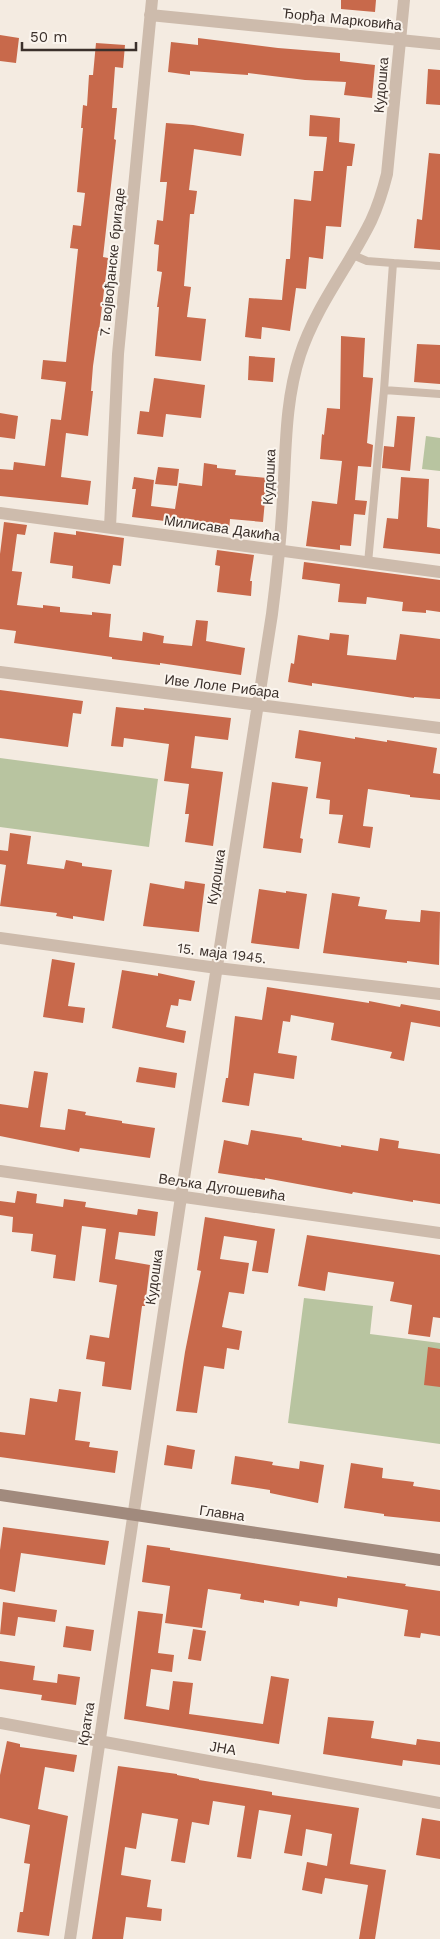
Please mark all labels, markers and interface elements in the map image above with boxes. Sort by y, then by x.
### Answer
street label: Ђорђа Марковића [281,5,403,33]
scale bar [22,20,136,52]
text: 50 m [30,28,67,46]
street label: Кудошка [371,56,391,114]
street label: 7. војвођанске бригаде [96,187,128,337]
street label: Кудошка [260,448,278,505]
street label: Милисава Дакића [163,512,281,544]
street label: Иве Лоле Рибара [164,671,281,701]
street label: Кудошка [204,848,228,906]
street label: 15. маја 1945. [177,940,267,966]
street label: Вељка Дугошевића [157,1170,287,1204]
street label: Кудошка [142,1248,166,1306]
street label: Главна [198,1502,246,1524]
street label: Кратка [75,1701,97,1747]
street label: ЈНА [209,1738,238,1758]

